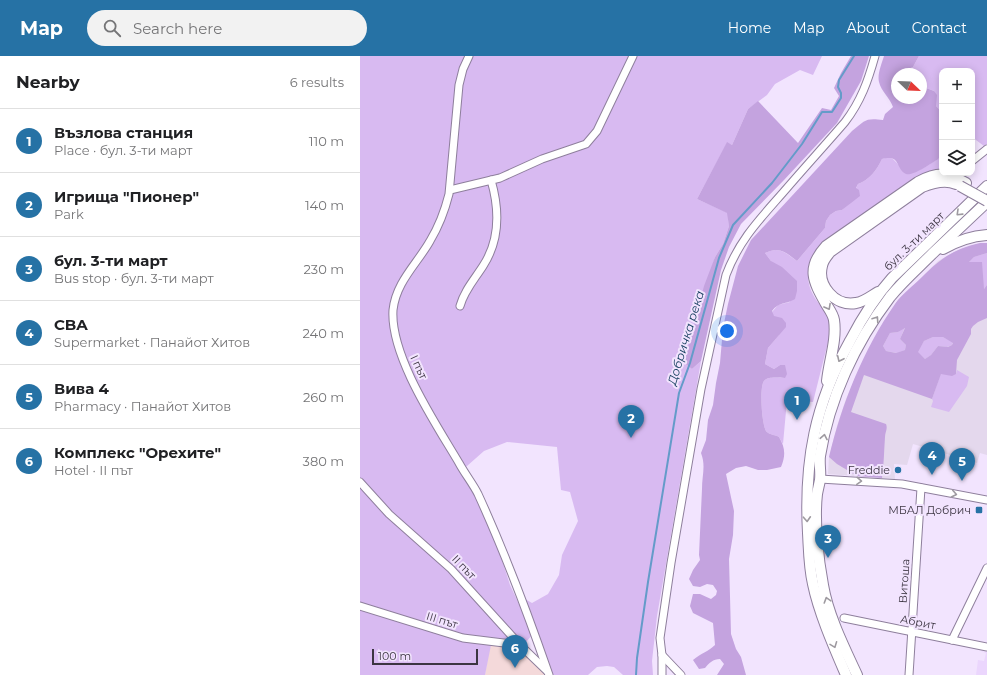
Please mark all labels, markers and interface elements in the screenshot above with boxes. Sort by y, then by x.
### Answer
search box [87,10,367,46]
text: Map [20,17,63,40]
icon: search [101,17,123,39]
text: Search here [133,19,222,38]
text: Home [728,19,771,37]
text: Map [793,19,824,37]
text: About [846,19,890,37]
text: Contact [912,19,967,37]
north arrow [891,68,927,104]
map controls [939,68,975,176]
button: + [939,68,975,104]
text: Nearby [16,72,80,92]
text: 6 results [290,74,344,90]
button: − [939,104,975,140]
text: Възлова станция [54,123,193,142]
text: 1 [26,133,32,149]
text: 110 m [309,133,344,149]
button: layers [939,140,975,176]
text: Place · бул. 3-ти март [54,142,193,158]
text: Игрища "Пионер" [54,187,199,206]
text: 2 [25,197,33,213]
text: 140 m [305,197,344,213]
text: Park [54,206,84,222]
street label: бул. 3-ти март [881,208,948,273]
one-way arrow [956,208,964,216]
text: бул. 3-ти март [54,251,168,270]
text: 3 [25,261,33,277]
text: 230 m [303,261,344,277]
text: Bus stop · бул. 3-ти март [54,270,214,286]
water label: Добричка река [664,289,707,388]
one-way arrow [824,303,831,311]
text: CBA [54,315,88,334]
one-way arrow [871,316,879,323]
your location [717,321,737,341]
text: 4 [25,325,33,341]
text: 240 m [303,325,344,341]
text: Supermarket · Панайот Хитов [54,334,250,350]
street label: І път [407,353,431,382]
one-way arrow [837,355,845,363]
text: Вива 4 [54,379,109,398]
pin: 1 [784,387,810,420]
text: 5 [25,389,33,405]
text: 260 m [303,389,344,405]
text: Pharmacy · Панайот Хитов [54,398,231,414]
pin: 2 [618,405,644,438]
one-way arrow [819,434,828,440]
pin: 4 [919,442,945,475]
text: Комплекс "Орехите" [54,443,221,462]
pin: 5 [949,448,975,481]
text: 6 [25,453,33,469]
text: 380 m [303,453,344,469]
text: Hotel · ІІ път [54,462,133,478]
place label: Freddie [848,463,890,477]
marker: Freddie [893,465,903,475]
one-way arrow [856,477,862,486]
one-way arrow [951,489,957,498]
place label: МБАЛ Добрич [888,503,971,517]
marker: МБАЛ Добрич [974,505,984,515]
one-way arrow [803,516,811,522]
pin: 3 [815,525,841,558]
street label: ІІ път [449,552,479,583]
street label: Витоша [895,558,913,604]
one-way arrow [823,596,832,603]
street label: ІІІ път [425,609,460,632]
street label: Абрит [899,612,938,632]
pin: 6 [502,635,528,668]
one-way arrow [829,642,837,649]
scale bar [372,647,478,666]
text: 100 m [378,649,411,663]

